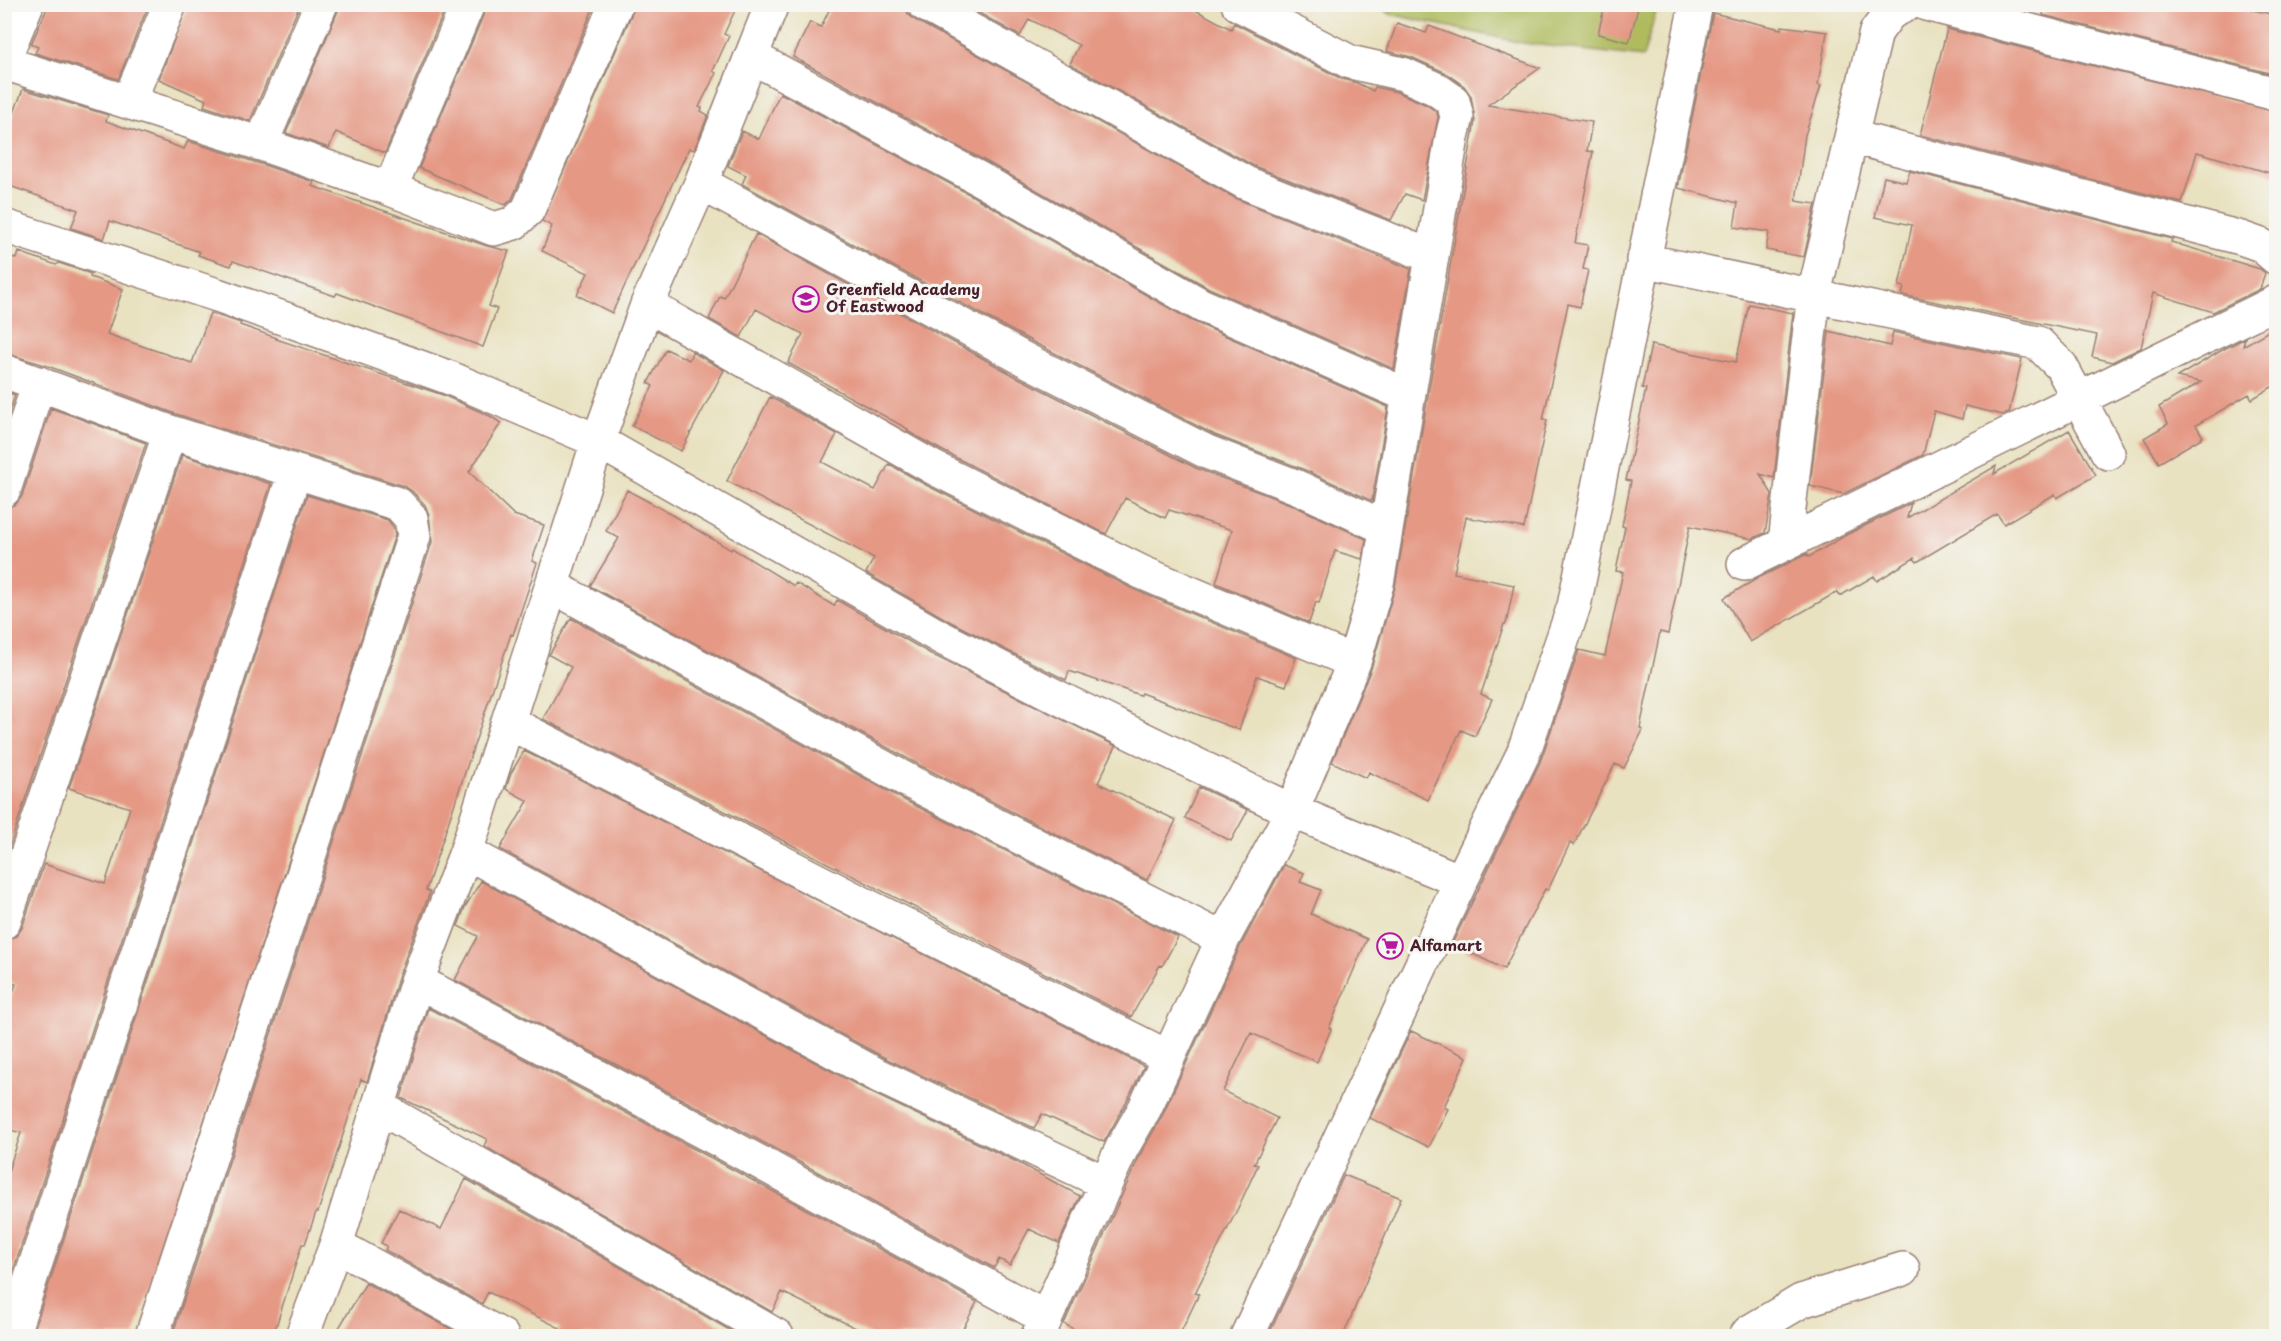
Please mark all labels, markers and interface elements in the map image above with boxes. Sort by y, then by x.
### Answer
place label: Greenfield Academy Of Eastwood [826,277,980,317]
school or university icon: Greenfield Academy Of Eastwood [791,284,821,314]
supermarket icon: Alfamart [1375,931,1405,961]
place label: Alfamart [1410,933,1483,956]

